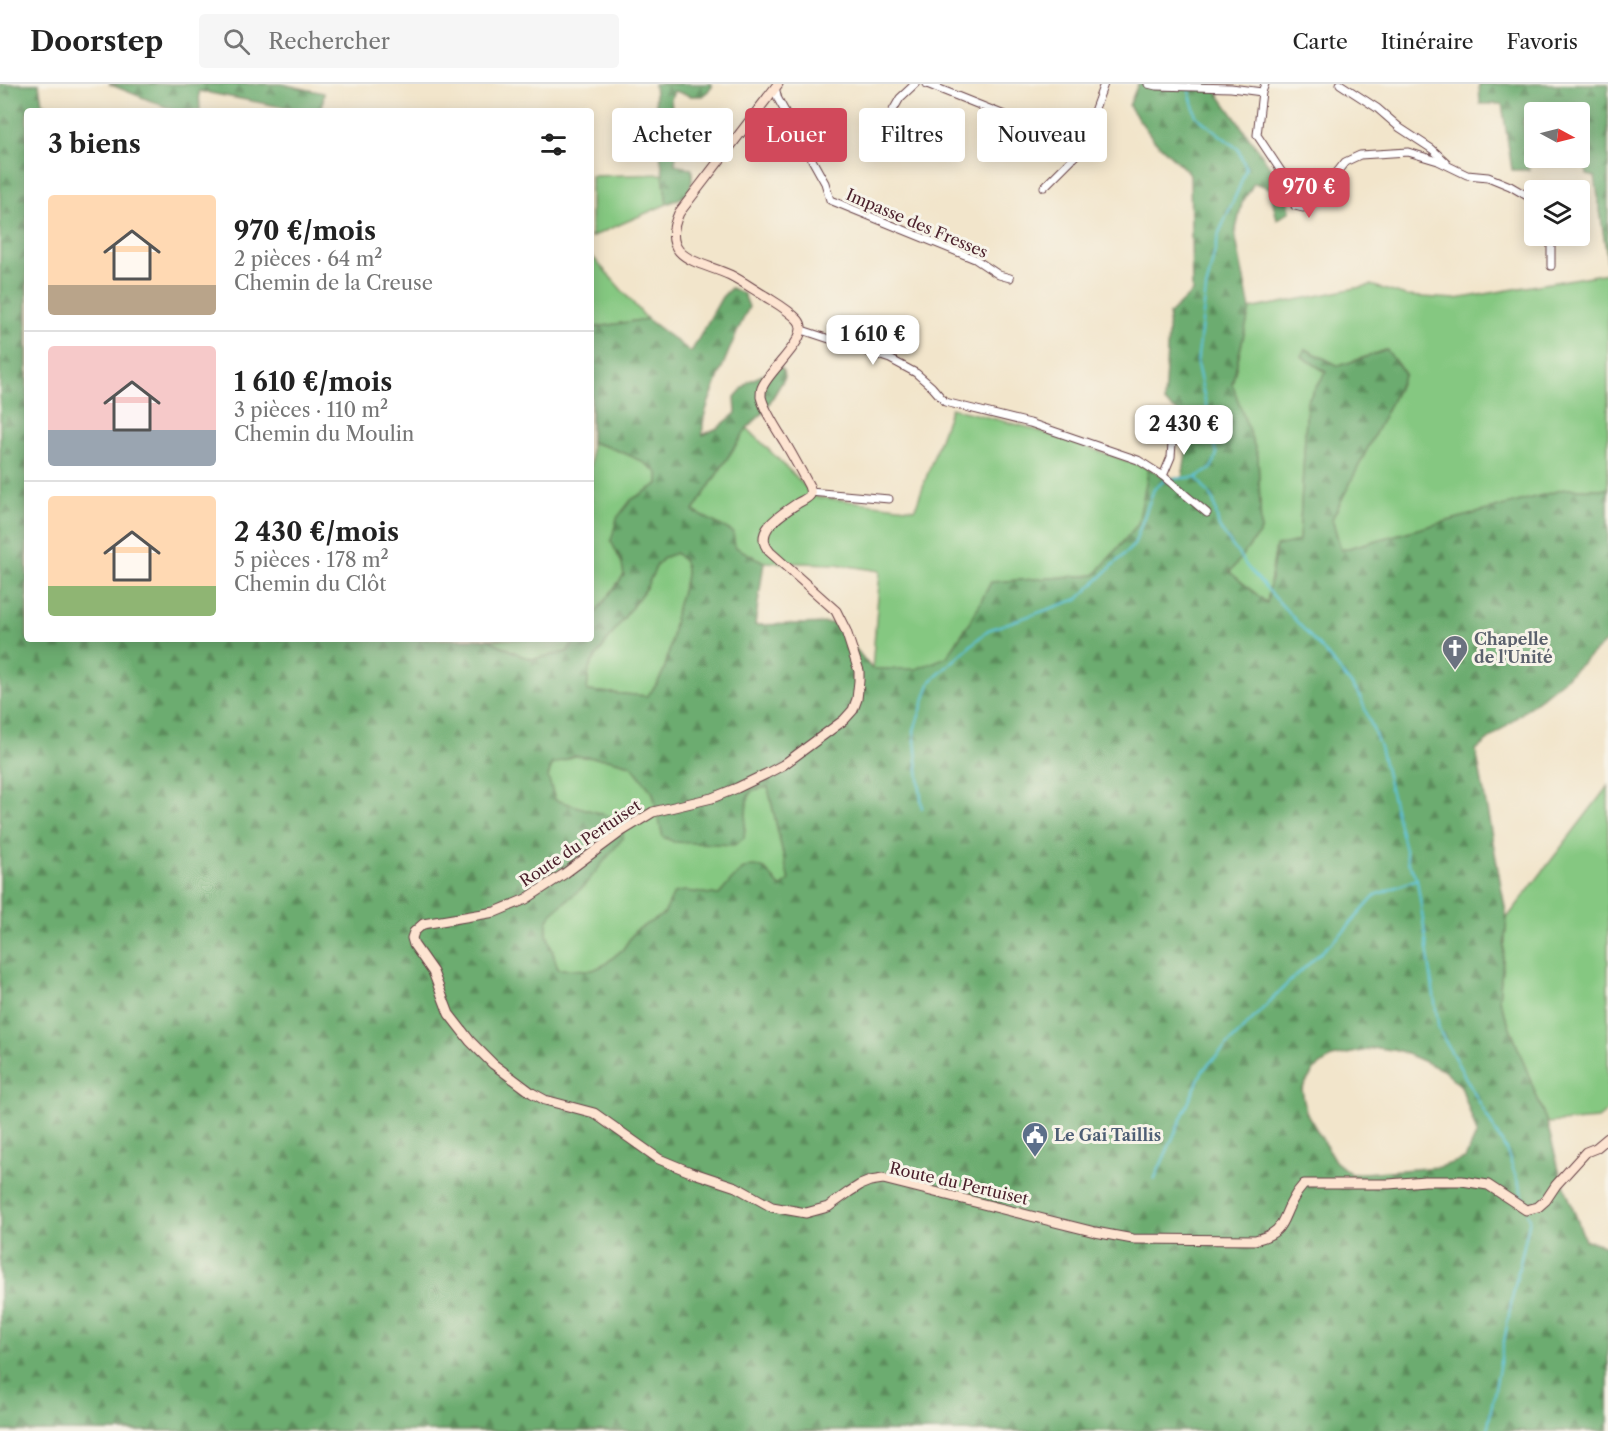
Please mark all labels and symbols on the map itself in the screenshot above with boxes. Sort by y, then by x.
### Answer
north arrow [1524,102,1590,168]
pin: 970 € [1267,168,1351,219]
street label: Impasse des Fresses [843,184,991,262]
pin: 1 610 € [818,315,928,366]
pin: 2 430 € [1129,405,1239,456]
place label: Chapelle de l'Unité [1474,629,1553,667]
church icon: Chapelle de l'Unité [1440,633,1470,671]
street label: Route du Pertuiset [516,795,645,891]
public building icon: Le Gai Taillis [1020,1120,1050,1158]
place label: Le Gai Taillis [1054,1125,1161,1145]
street label: Route du Pertuiset [888,1157,1031,1209]

